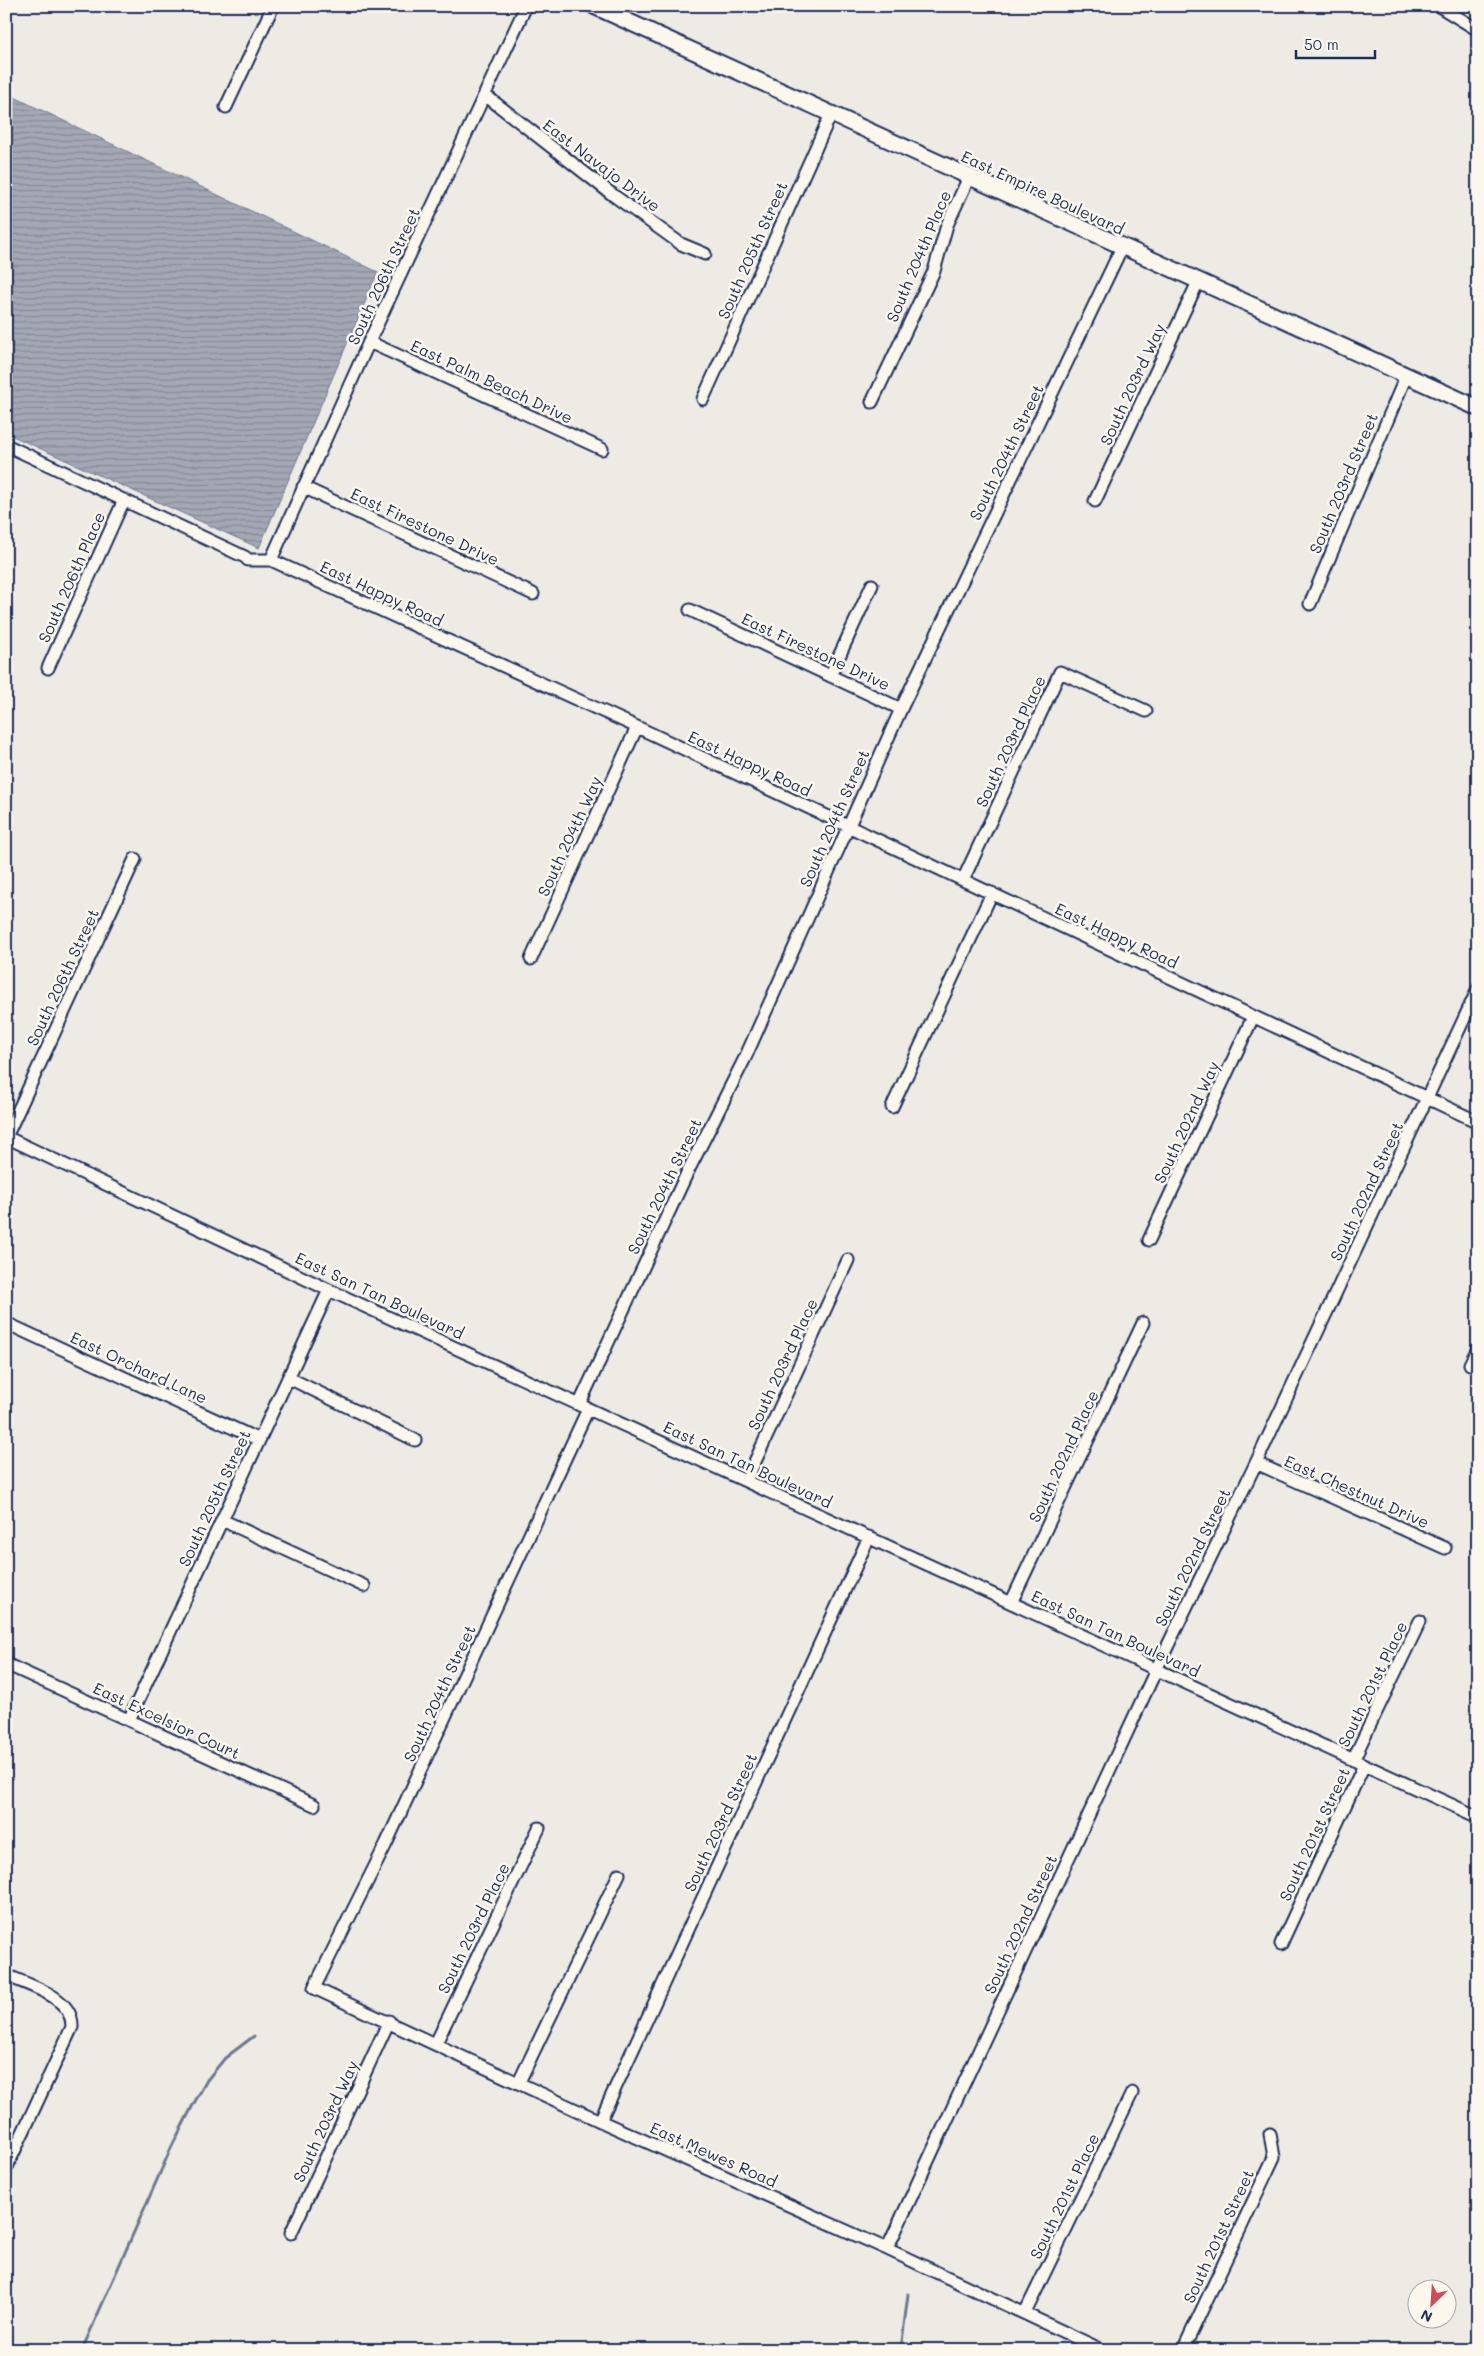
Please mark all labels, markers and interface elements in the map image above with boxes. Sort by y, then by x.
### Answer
scale bar [1296,28,1375,60]
text: 50 m [1304,34,1339,54]
street label: East Navajo Drive [539,114,665,216]
street label: East Empire Boulevard [958,145,1128,239]
street label: South 205th Street [712,178,792,322]
street label: South 204th Place [881,187,955,325]
street label: South 206th Street [342,204,424,348]
street label: South 203rd Way [1095,320,1169,448]
street label: East Palm Beach Drive [408,334,576,428]
street label: South 204th Street [964,381,1048,523]
street label: South 203rd Street [1304,409,1382,557]
street label: East Firestone Drive [347,482,503,570]
street label: South 206th Place [33,508,109,646]
street label: East Happy Road [317,555,447,631]
street label: East Firestone Drive [738,607,894,695]
street label: South 203rd Place [970,672,1050,810]
street label: East Happy Road [685,725,815,801]
street label: South 204th Street [794,746,874,890]
street label: South 204th Way [532,773,606,899]
street label: East Happy Road [1052,897,1182,973]
street label: South 206th Street [21,905,103,1049]
street label: South 202nd Way [1148,1057,1224,1187]
street label: South 204th Street [622,1115,706,1257]
street label: South 202nd Street [1325,1118,1407,1264]
street label: East San Tan Boulevard [292,1247,468,1343]
street label: South 203rd Place [742,1295,822,1433]
street label: East Orchard Lane [67,1326,211,1408]
street label: South 202nd Place [1023,1387,1103,1525]
street label: East San Tan Boulevard [660,1416,836,1512]
street label: South 205th Street [173,1426,255,1570]
street label: East Chestnut Drive [1281,1450,1433,1532]
street label: South 202nd Street [1149,1484,1235,1630]
street label: East San Tan Boulevard [1028,1585,1204,1681]
street label: South 201st Place [1332,1618,1412,1750]
street label: South 204th Street [398,1621,480,1765]
street label: East Excelsior Court [90,1677,244,1763]
street label: South 203rd Street [679,1749,761,1895]
street label: South 201st Street [1274,1764,1354,1904]
street label: South 202nd Street [979,1851,1061,1997]
street label: South 203rd Place [432,1859,514,1997]
street label: South 203rd Way [288,2057,362,2185]
street label: East Mewes Road [647,2117,781,2191]
street label: South 201st Place [1024,2130,1104,2262]
street label: South 201st Street [1178,2166,1258,2306]
north arrow [1406,2278,1456,2328]
text: N [1417,2305,1435,2327]

